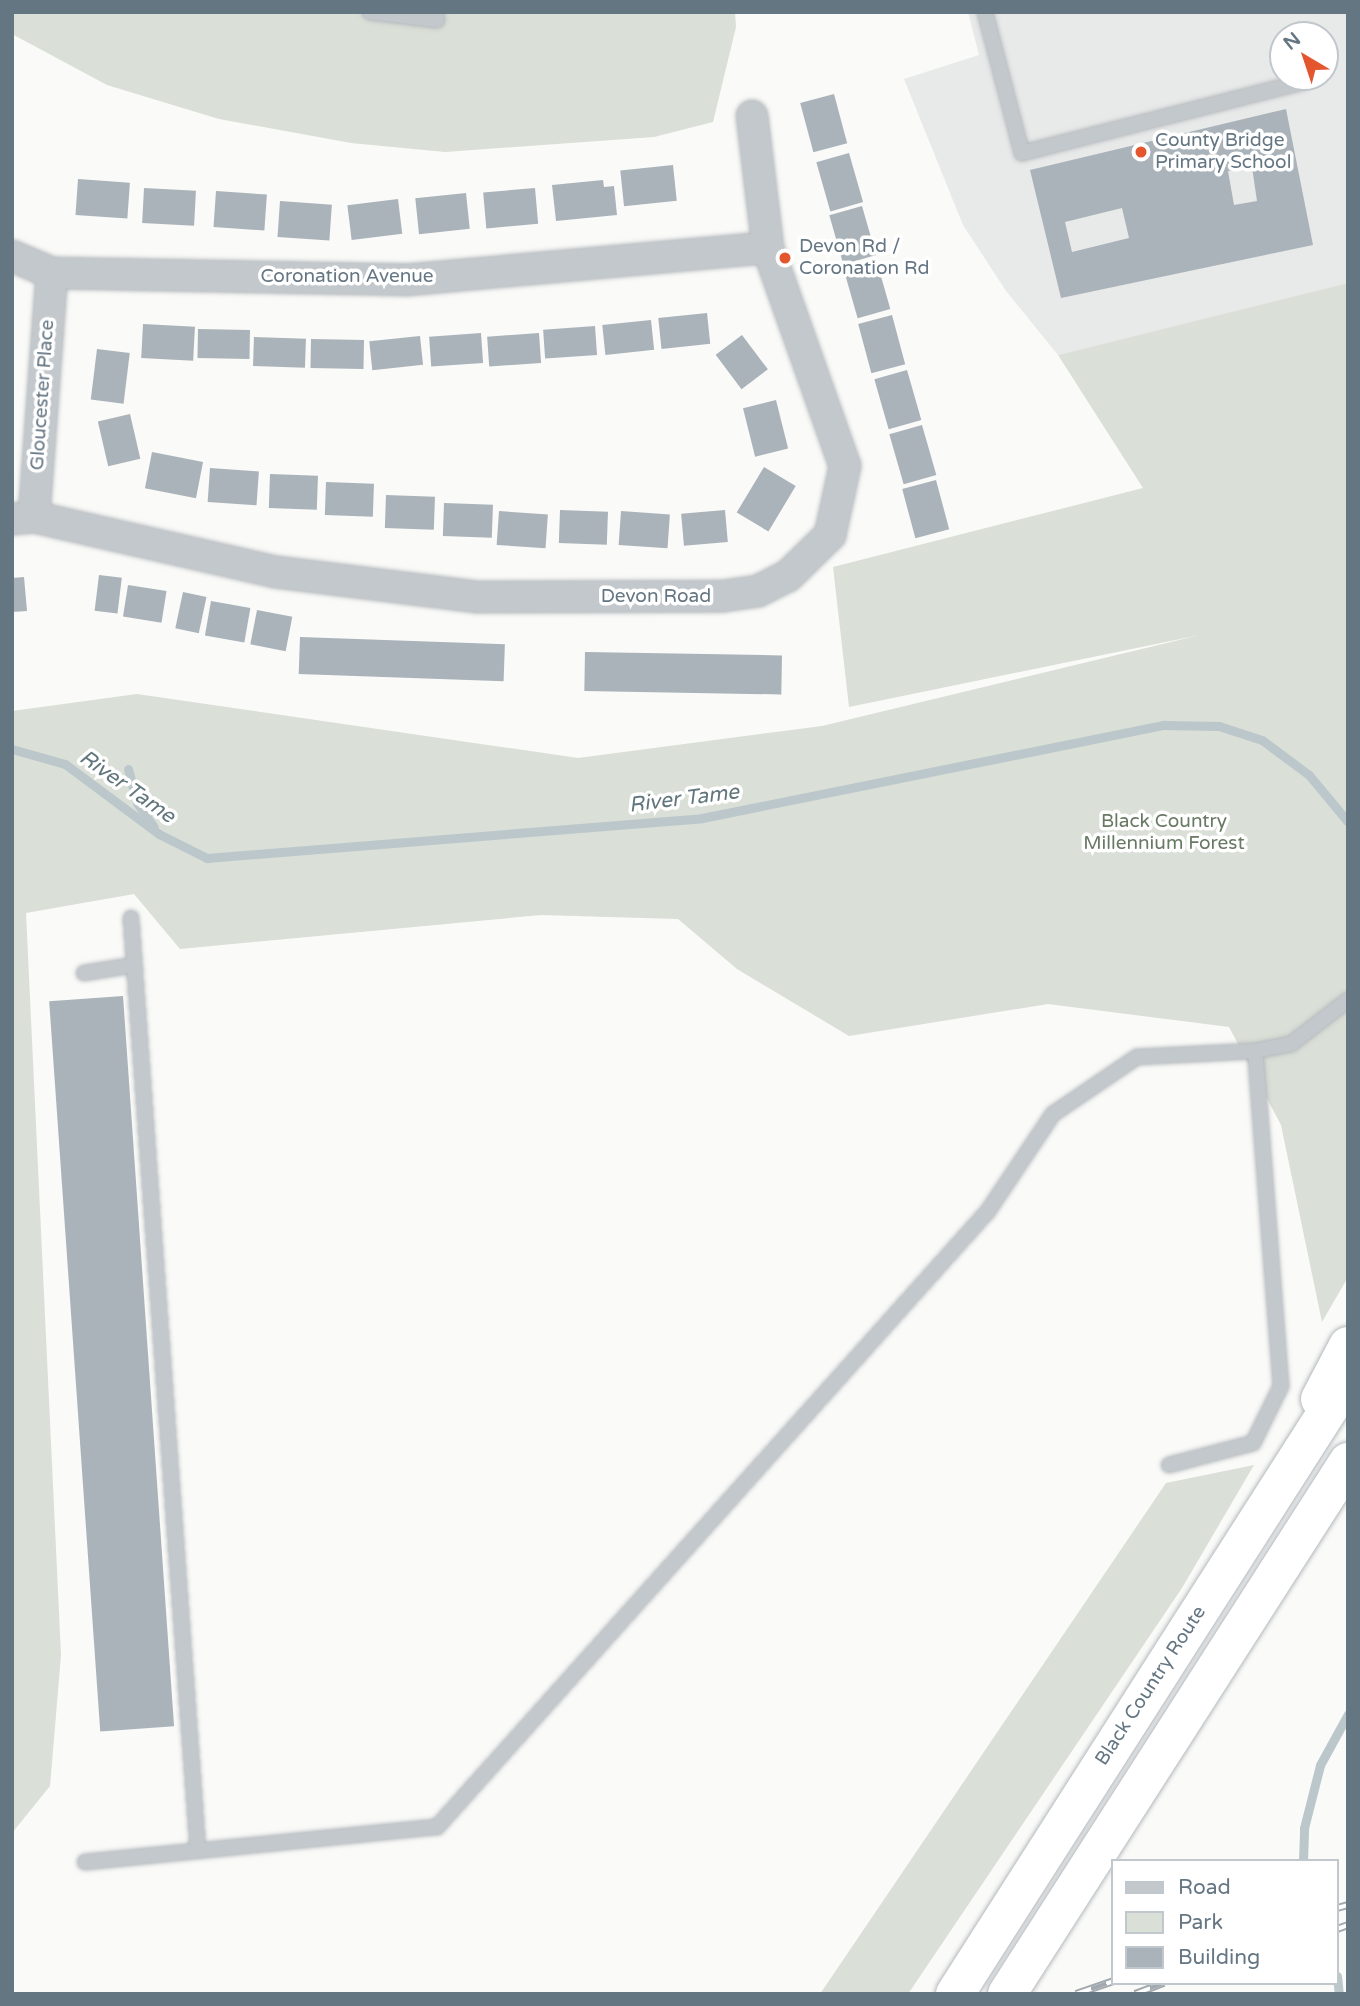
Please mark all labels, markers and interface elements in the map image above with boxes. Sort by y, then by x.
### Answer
north arrow [1269,21,1339,91]
text: N [1279,28,1305,55]
place label: County Bridge Primary School [1155,130,1291,174]
marker: County Bridge Primary School [1133,144,1149,160]
place label: Devon Rd / Coronation Rd [799,236,930,280]
marker: Devon Rd / Coronation Rd [777,250,793,266]
street label: Coronation Avenue [260,266,434,288]
street label: Gloucester Place [26,319,60,471]
street label: Devon Road [601,586,711,608]
water label: River Tame [74,745,180,829]
water label: River Tame [628,780,740,818]
park label: Black Country Millennium Forest [1083,811,1245,855]
street label: Black Country Route [1091,1602,1211,1770]
legend [1112,1859,1339,1985]
text: Road [1178,1875,1231,1900]
text: Park [1178,1910,1223,1935]
text: Building [1178,1945,1260,1970]

